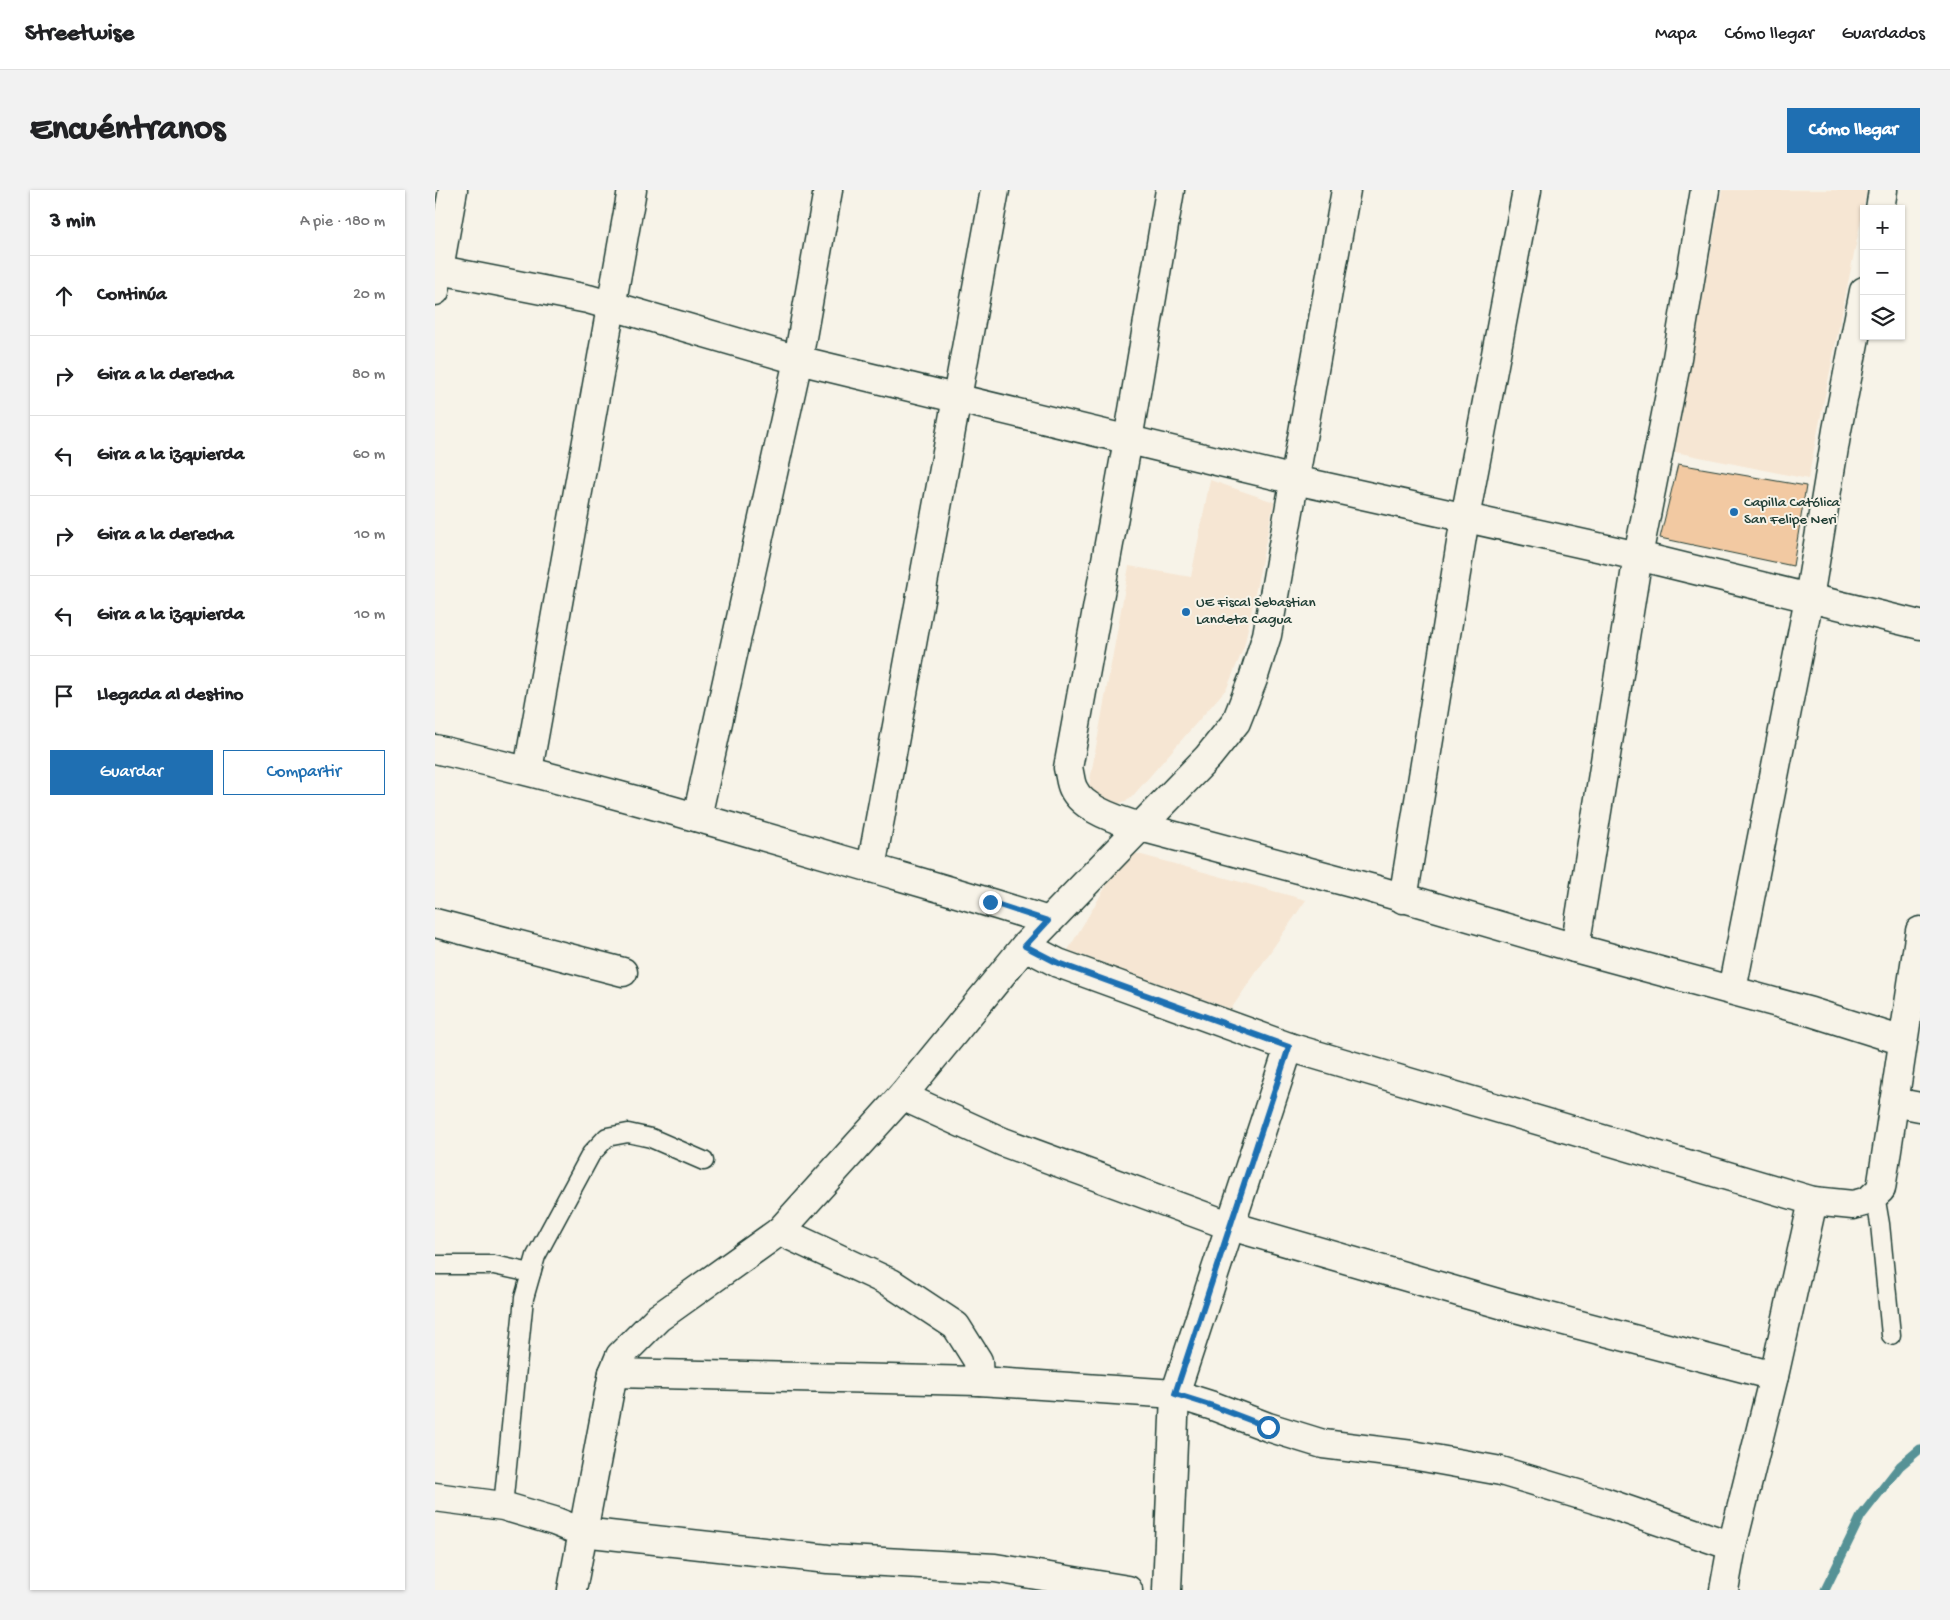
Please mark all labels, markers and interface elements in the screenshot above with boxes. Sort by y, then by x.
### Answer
text: Streetwise [25,20,134,49]
text: Mapa [1655,24,1696,45]
text: Cómo llegar [1724,24,1814,45]
text: Guardados [1842,24,1925,45]
button: Cómo llegar [1787,108,1920,153]
text: Encuéntranos [30,110,225,151]
map controls [1860,205,1905,340]
button: + [1860,205,1905,250]
text: 3 min [50,210,95,235]
text: A pie · 180 m [300,213,385,232]
button: − [1860,250,1905,295]
icon: ahead [50,282,78,310]
text: Continúa [97,284,167,307]
text: 20 m [353,286,385,305]
button: layers [1860,295,1905,340]
icon: right [50,362,78,390]
text: Gira a la derecha [97,364,234,387]
text: 80 m [352,366,385,385]
icon: left [50,442,78,470]
text: Gira a la izquierda [97,444,244,467]
text: 60 m [353,446,385,465]
place label: Capilla Católica San Felipe Neri [1744,494,1841,529]
marker: Capilla Católica San Felipe Neri [1728,506,1740,518]
icon: right [50,522,78,550]
text: Gira a la derecha [97,524,234,547]
text: 10 m [354,526,385,545]
place label: UE Fiscal Sebastian Landeta Cagua [1196,594,1316,629]
icon: left [50,602,78,630]
text: Gira a la izquierda [97,604,244,627]
text: 10 m [354,606,385,625]
marker: UE Fiscal Sebastian Landeta Cagua [1180,606,1192,618]
icon: arrive [50,682,78,710]
text: Llegada al destino [97,684,243,707]
button: Guardar [50,750,213,795]
button: Compartir [223,750,385,795]
route end [979,891,1002,914]
route start [1257,1416,1280,1439]

